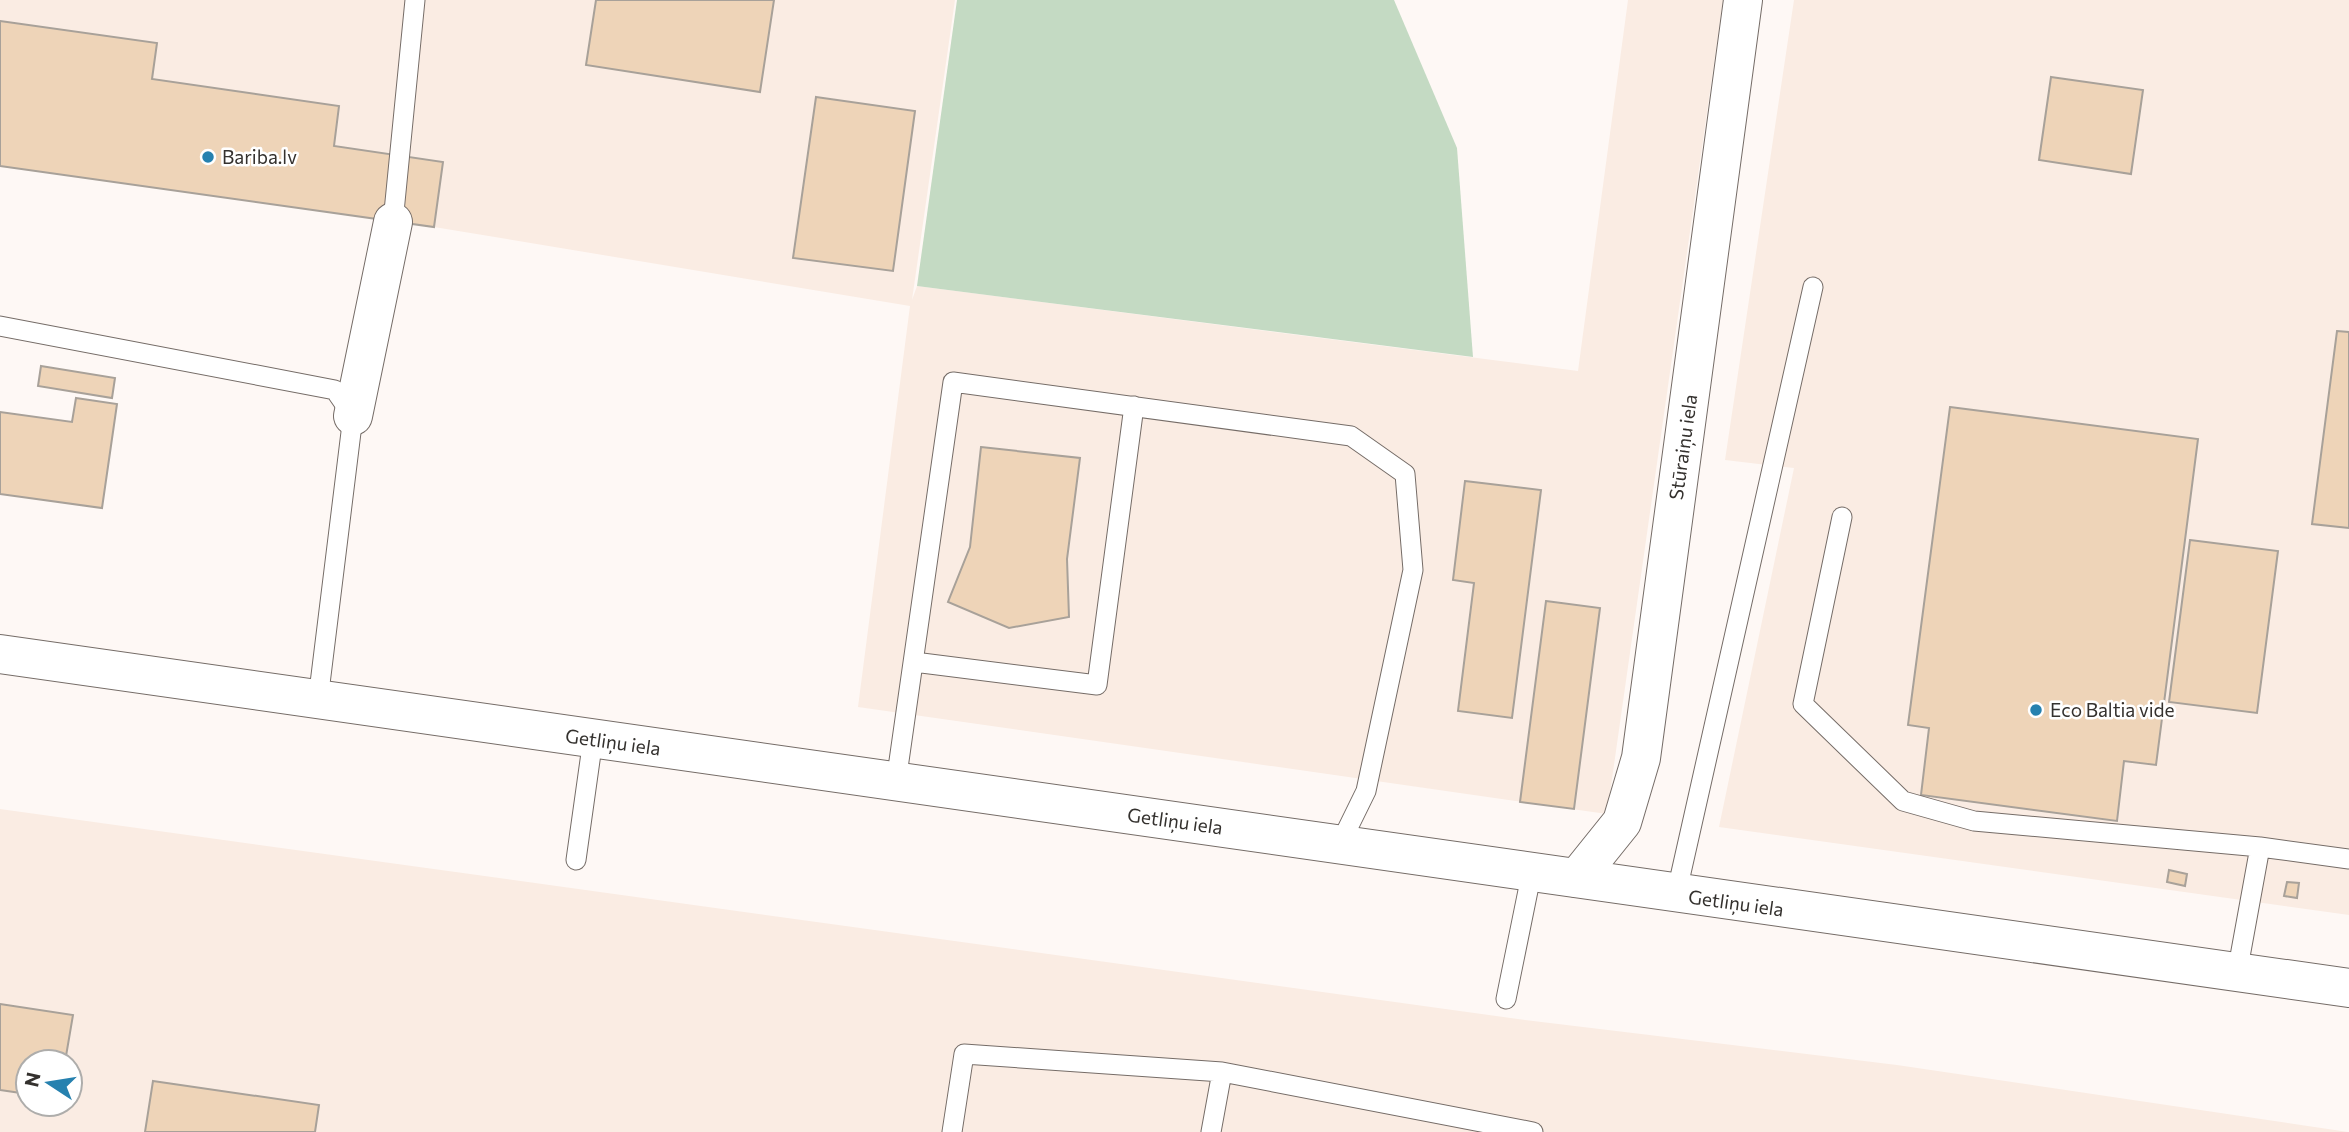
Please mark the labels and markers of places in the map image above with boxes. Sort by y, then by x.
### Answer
place label: Bariba.lv [222,145,297,168]
marker: Bariba.lv [200,149,216,165]
place label: Eco Baltia vide [2050,698,2175,721]
marker: Eco Baltia vide [2028,702,2044,718]

